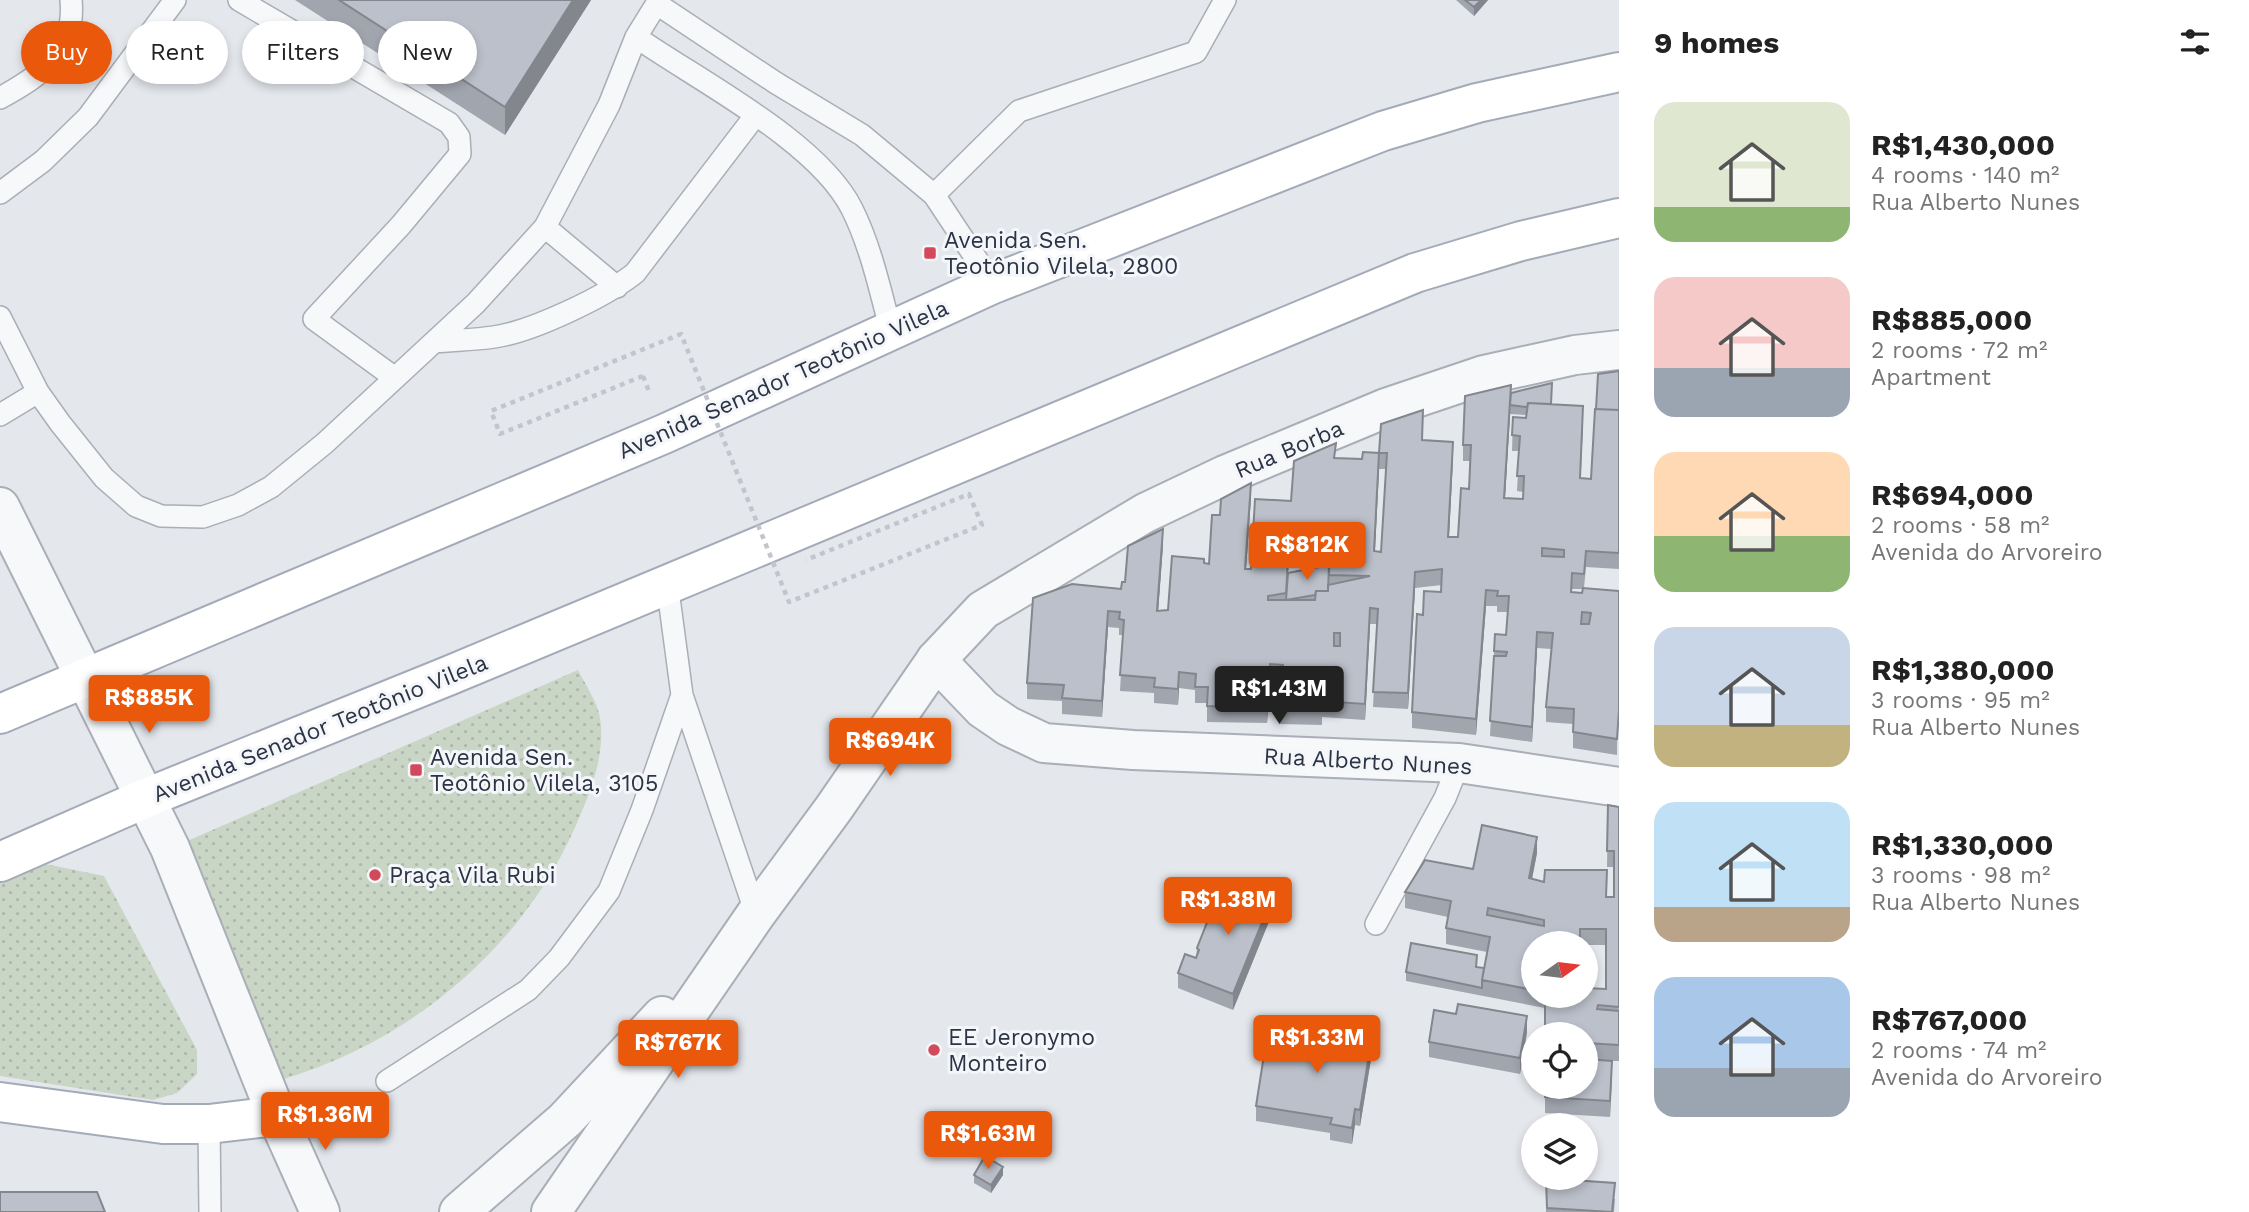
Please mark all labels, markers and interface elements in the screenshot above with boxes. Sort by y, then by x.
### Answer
chip: Buy [21,21,112,84]
chip: Rent [126,21,228,84]
chip: Filters [242,21,364,84]
chip: New [378,21,477,84]
icon: filters [2176,23,2214,61]
text: 9 homes [1654,25,1779,60]
text: R$1,430,000 [1871,127,2055,162]
icon: home [1710,130,1794,214]
text: 4 rooms · 140 m² [1871,162,2059,189]
text: Rua Alberto Nunes [1871,189,2080,216]
place label: Avenida Sen. Teotônio Vilela, 2800 [944,227,1178,280]
marker: Avenida Sen. Teotônio Vilela, 2800 [922,245,938,261]
street label: Avenida Senador Teotônio Vilela [614,294,952,465]
text: R$885,000 [1871,302,2032,337]
icon: home [1710,305,1794,389]
text: 2 rooms · 72 m² [1871,337,2047,364]
text: Apartment [1871,364,1991,391]
street label: Rua Borba [1231,415,1347,484]
text: R$694,000 [1871,477,2033,512]
icon: home [1710,480,1794,564]
text: 2 rooms · 58 m² [1871,512,2050,539]
pin: R$812K [1250,522,1364,582]
text: R$812K [1265,531,1349,558]
text: Avenida do Arvoreiro [1871,539,2102,566]
street label: Avenida Senador Teotônio Vilela [149,649,491,808]
text: R$1,380,000 [1871,652,2055,687]
icon: home [1710,655,1794,739]
pin: R$1.43M [1214,666,1344,726]
text: R$1.43M [1231,675,1327,702]
pin: R$885K [92,676,206,735]
text: R$885K [105,684,193,711]
text: 3 rooms · 95 m² [1871,687,2050,714]
text: Rua Alberto Nunes [1871,714,2080,741]
pin: R$694K [833,718,947,778]
text: R$694K [845,727,935,754]
street label: Rua Alberto Nunes [1263,743,1473,780]
place label: Avenida Sen. Teotônio Vilela, 3105 [430,744,658,797]
marker: Avenida Sen. Teotônio Vilela, 3105 [408,762,424,778]
text: R$1,330,000 [1871,827,2054,862]
icon: home [1710,830,1794,914]
place label: Praça Vila Rubi [389,862,556,889]
text: 3 rooms · 98 m² [1871,862,2050,889]
marker: Praça Vila Rubi [367,867,383,883]
pin: R$1.38M [1163,878,1293,937]
text: R$1.38M [1180,886,1276,913]
text: Rua Alberto Nunes [1871,889,2080,916]
north arrow [1521,931,1598,1008]
map controls [1521,931,1598,1190]
text: R$767,000 [1871,1002,2027,1037]
icon: home [1710,1005,1794,1089]
pin: R$1.33M [1252,1016,1382,1075]
pin: R$767K [621,1020,735,1080]
button: locate [1521,1022,1598,1099]
place label: EE Jeronymo Monteiro [948,1024,1095,1077]
text: R$1.33M [1269,1024,1365,1051]
text: R$767K [634,1029,722,1056]
text: 2 rooms · 74 m² [1871,1037,2046,1064]
marker: EE Jeronymo Monteiro [926,1042,942,1058]
text: Avenida do Arvoreiro [1871,1064,2102,1091]
pin: R$1.36M [260,1092,390,1152]
text: R$1.36M [277,1101,373,1128]
pin: R$1.63M [923,1112,1053,1171]
button: layers [1521,1113,1598,1190]
text: R$1.63M [940,1120,1036,1147]

